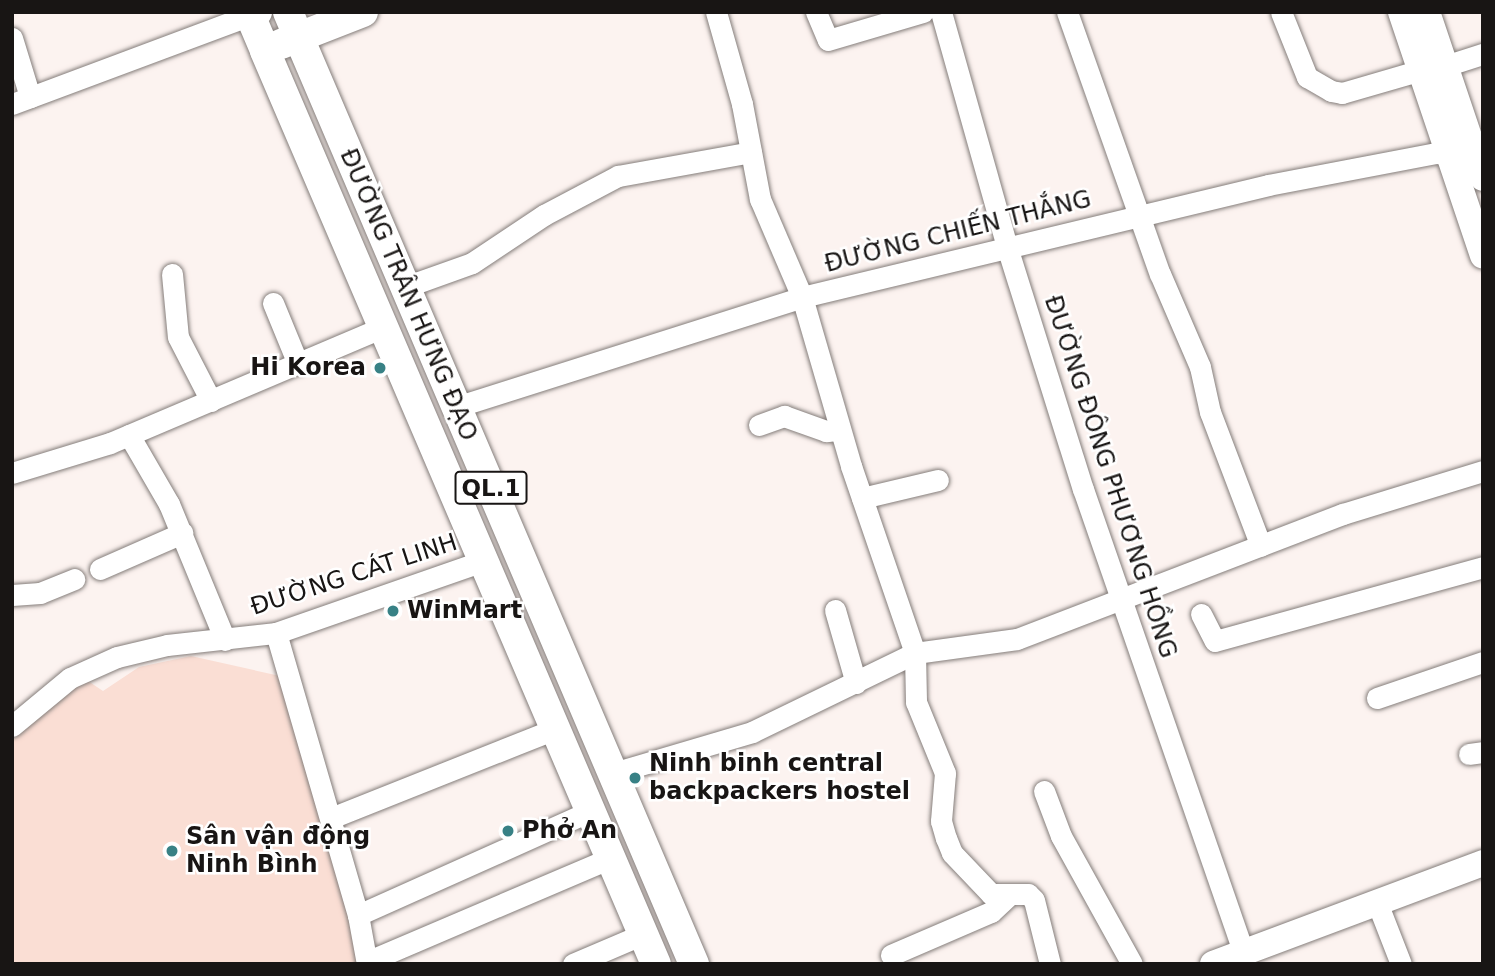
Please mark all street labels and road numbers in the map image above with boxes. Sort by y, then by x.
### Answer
street label: ĐƯỜNG TRÂN HƯNG ĐẠO [333,145,483,445]
street label: ĐƯỜNG CHIẾN THẮNG [822,185,1094,279]
street label: ĐƯỜNG ĐÔNG PHƯƠNG HỒNG [1038,292,1182,662]
road number: QL.1 [454,468,528,508]
street label: ĐƯỜNG CÁT LINH [247,528,461,622]

